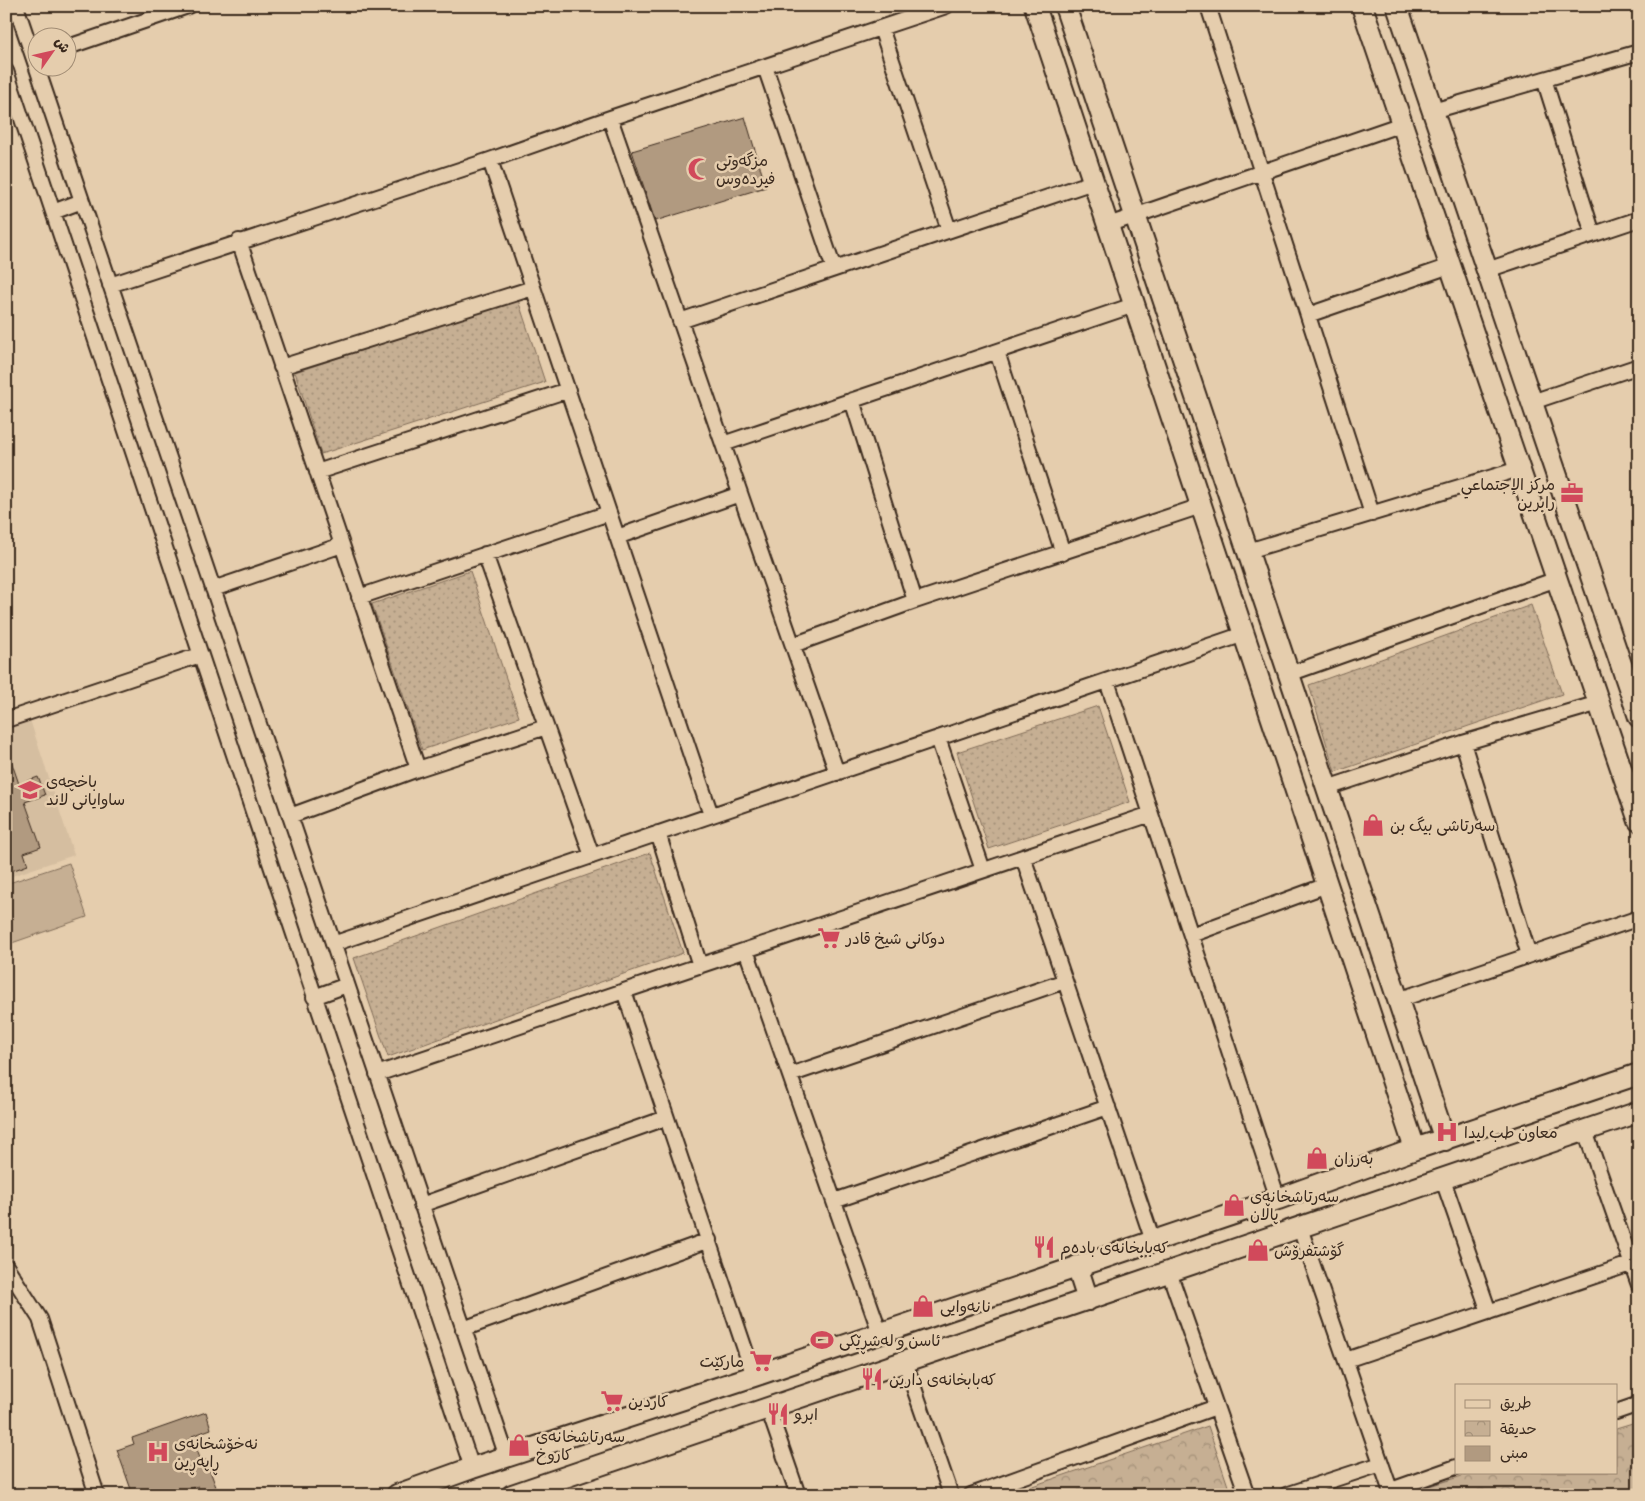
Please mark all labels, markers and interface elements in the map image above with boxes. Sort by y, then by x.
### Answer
north arrow [28,28,78,78]
text: ش [51,33,75,56]
place label: مزگە‌وتی فیردە‌وس [716,149,775,189]
mosque icon: مزگە‌وتی فیردە‌وس [686,156,712,182]
place label: مركز الإجتماعي رابرين [1461,473,1555,513]
office icon: مركز الإجتماعي رابرين [1559,480,1585,506]
place label: باخچەی ساوایانی لاند [46,770,125,810]
school or university icon: باخچەی ساوایانی لاند [17,777,43,803]
shop icon: سەرتاشی بیگ بن [1360,812,1386,838]
place label: سەرتاشی بیگ بن [1390,814,1495,836]
supermarket icon: دوکانی شیخ قادر [816,925,842,951]
place label: دوکانی شیخ قادر [844,927,945,949]
hospital icon: معاون طب لیدا [1434,1119,1460,1145]
place label: معاون طب لیدا [1464,1121,1558,1143]
shop icon: بەرزان [1304,1145,1330,1171]
place label: بەرزان [1334,1147,1374,1169]
place label: سەرتاشخانەی پاڵان [1250,1185,1339,1225]
shop icon: سەرتاشخانەی پاڵان [1221,1192,1247,1218]
restaurant icon: کەبابخانەی بادەم [1031,1234,1057,1260]
place label: کەبابخانەی بادەم [1060,1236,1169,1260]
shop icon: گۆشتفرۆش [1245,1237,1271,1263]
place label: گۆشتفرۆش [1274,1239,1344,1261]
shop icon: نانەوایی [910,1293,936,1319]
place label: نانەوایی [940,1295,991,1317]
sports icon: ئاسن و لەشڕێکی [809,1327,835,1353]
place label: ئاسن و لەشڕێکی [839,1329,940,1355]
supermarket icon: مارکێت [748,1348,774,1374]
place label: مارکێت [699,1350,744,1372]
restaurant icon: کەبابخانەی دارین [859,1366,885,1392]
place label: کەبابخانەی دارین [889,1368,996,1390]
legend [1455,1384,1618,1474]
supermarket icon: كاردين [599,1388,625,1414]
place label: كاردين [628,1390,668,1412]
text: طريق [1500,1392,1532,1413]
restaurant icon: ابرو [765,1401,791,1427]
place label: ابرو [793,1403,818,1425]
text: حديقة [1500,1418,1537,1439]
place label: سەرتاشخانەی کاروخ [536,1425,625,1465]
place label: نەخۆشخانەی ڕاپەڕین [174,1432,258,1476]
shop icon: سەرتاشخانەی کاروخ [506,1432,532,1458]
hospital icon: نەخۆشخانەی ڕاپەڕین [145,1439,171,1465]
text: مبنى [1500,1442,1528,1463]

